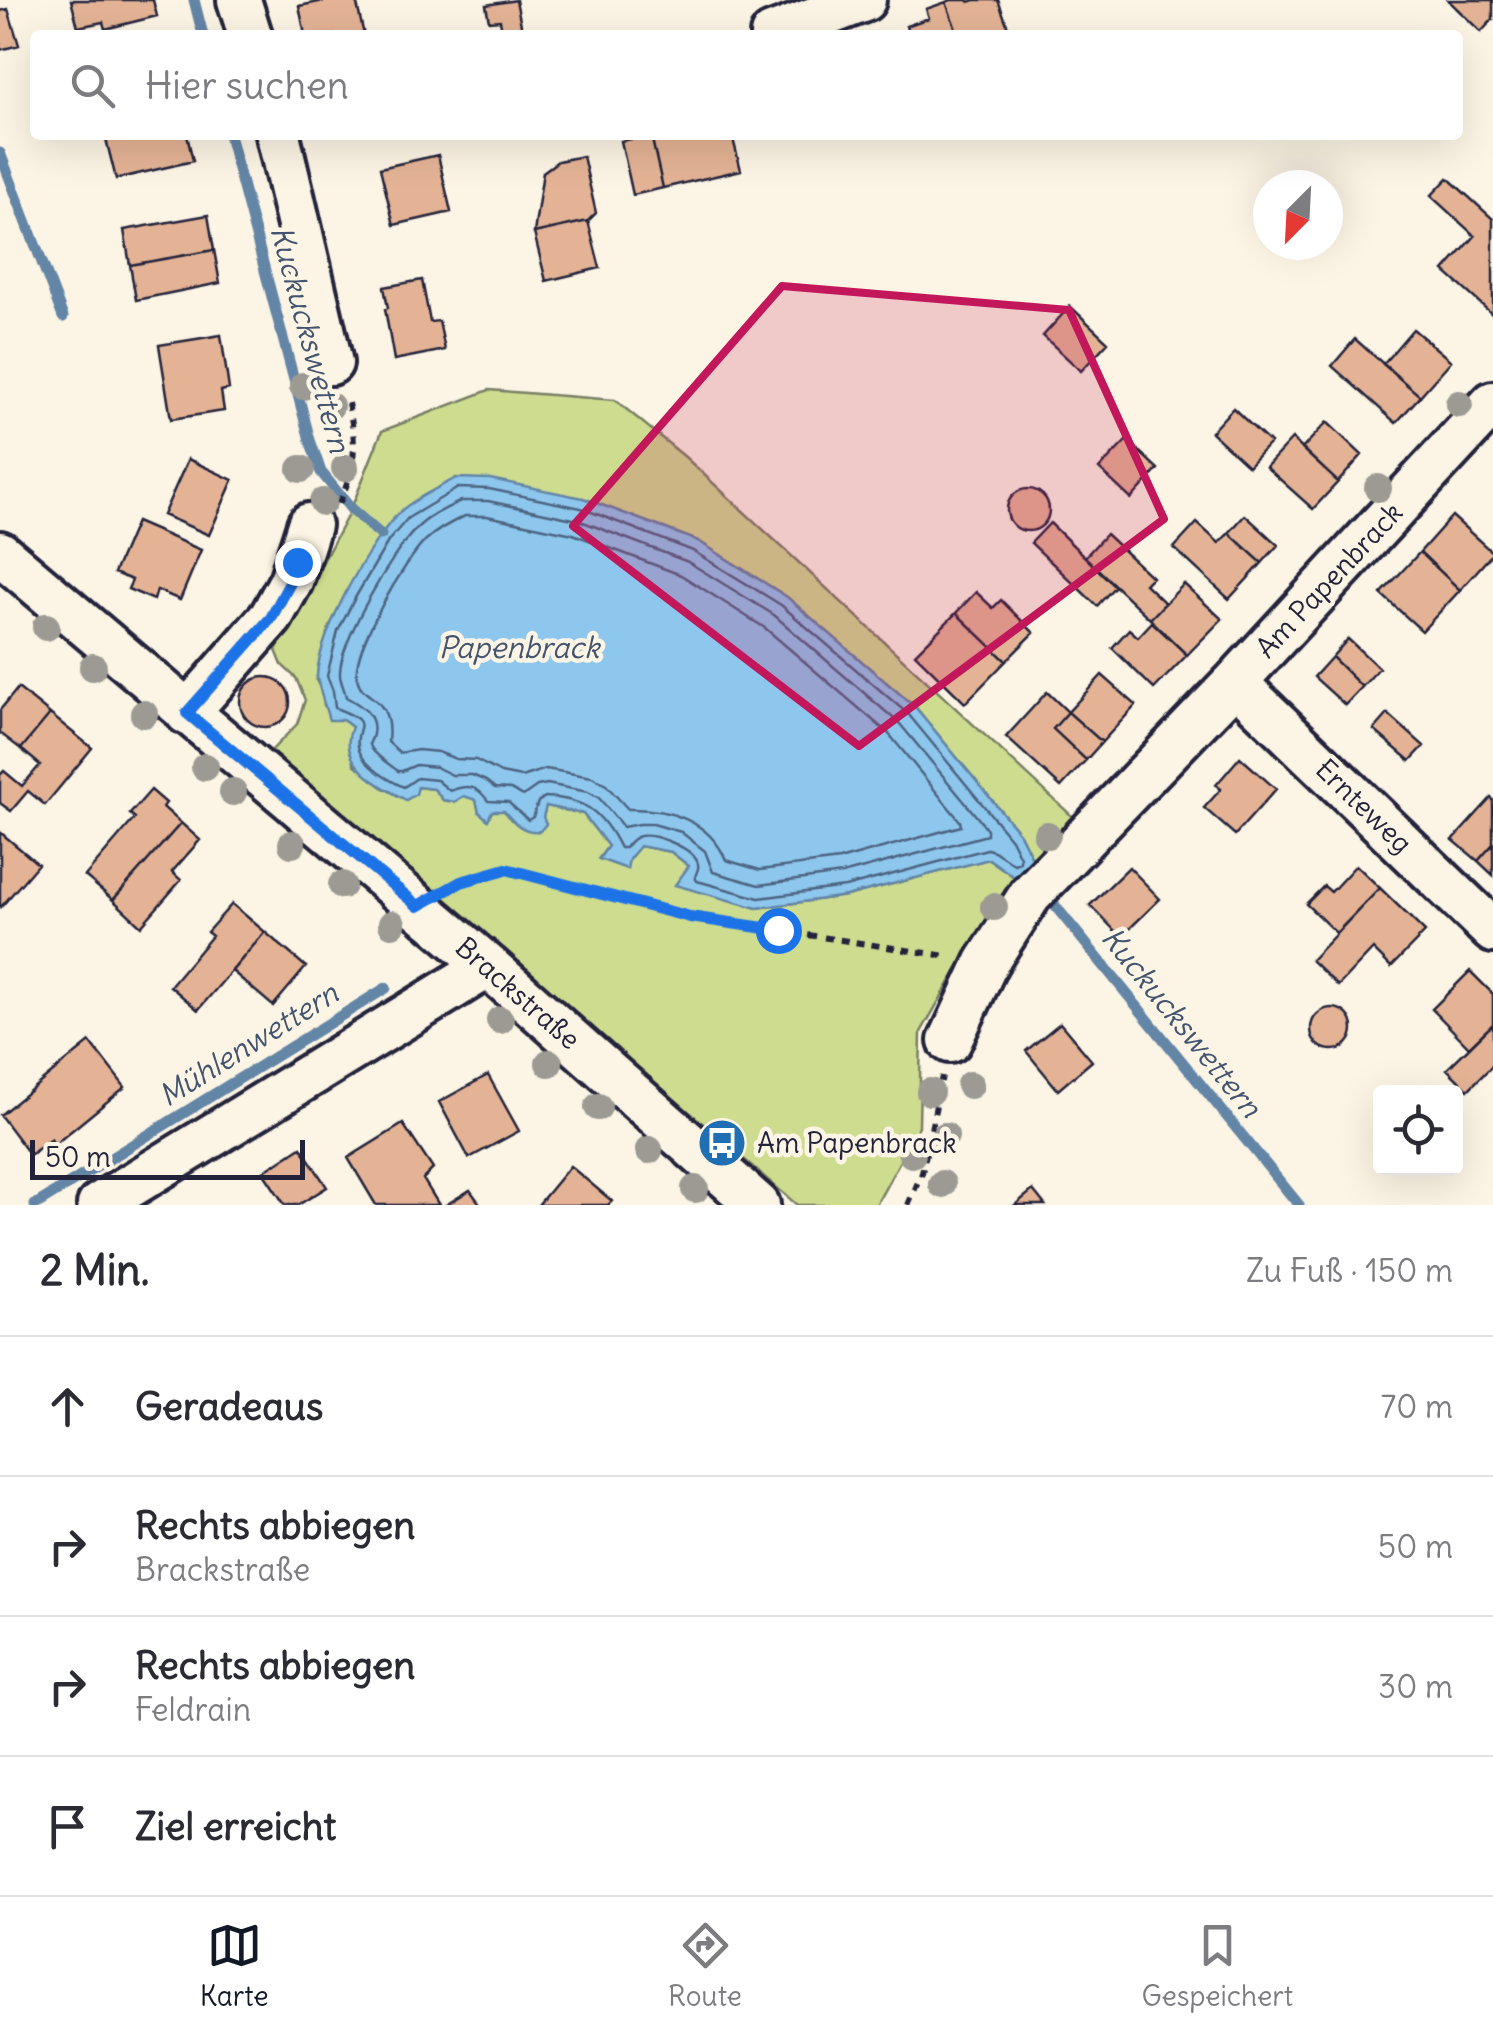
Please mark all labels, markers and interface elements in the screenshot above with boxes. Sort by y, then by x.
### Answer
search box [30,30,1463,140]
icon: search [65,58,120,113]
text: Hier suchen [145,62,349,109]
north arrow [1253,170,1343,260]
water label: Kuckuckswettern [262,221,360,457]
street label: Am Papenbrack [1248,495,1410,665]
route end [275,540,321,586]
water label: Papenbrack [438,628,601,666]
street label: Ernteweg [1308,751,1420,861]
route start [756,908,802,954]
water label: Kuckuckswettern [1094,919,1271,1125]
street label: Brackstraße [448,929,588,1057]
water label: Mühlenwettern [151,973,345,1114]
map controls [1373,1085,1463,1175]
button: locate [1373,1085,1463,1175]
bus stop icon: Am Papenbrack [696,1117,748,1169]
place label: Am Papenbrack [757,1125,957,1161]
scale bar [30,1135,305,1180]
text: 50 m [45,1139,111,1175]
text: 2 Min. [40,1244,149,1296]
text: Zu Fuß · 150 m [1246,1250,1453,1291]
icon: ahead [40,1379,95,1434]
text: Geradeaus [135,1383,323,1430]
text: 70 m [1381,1386,1453,1427]
text: Rechts abbiegen [135,1502,415,1549]
icon: right [40,1519,95,1574]
text: 50 m [1378,1526,1453,1567]
text: Brackstraße [135,1549,310,1590]
text: Rechts abbiegen [135,1642,415,1689]
icon: right [40,1659,95,1714]
text: 30 m [1378,1666,1453,1707]
text: Feldrain [135,1689,251,1730]
icon: arrive [40,1799,95,1854]
text: Ziel erreicht [135,1803,336,1850]
tab: Karte [200,1918,269,2014]
tab: Route [668,1918,742,2014]
tab: Gespeichert [1141,1918,1293,2014]

